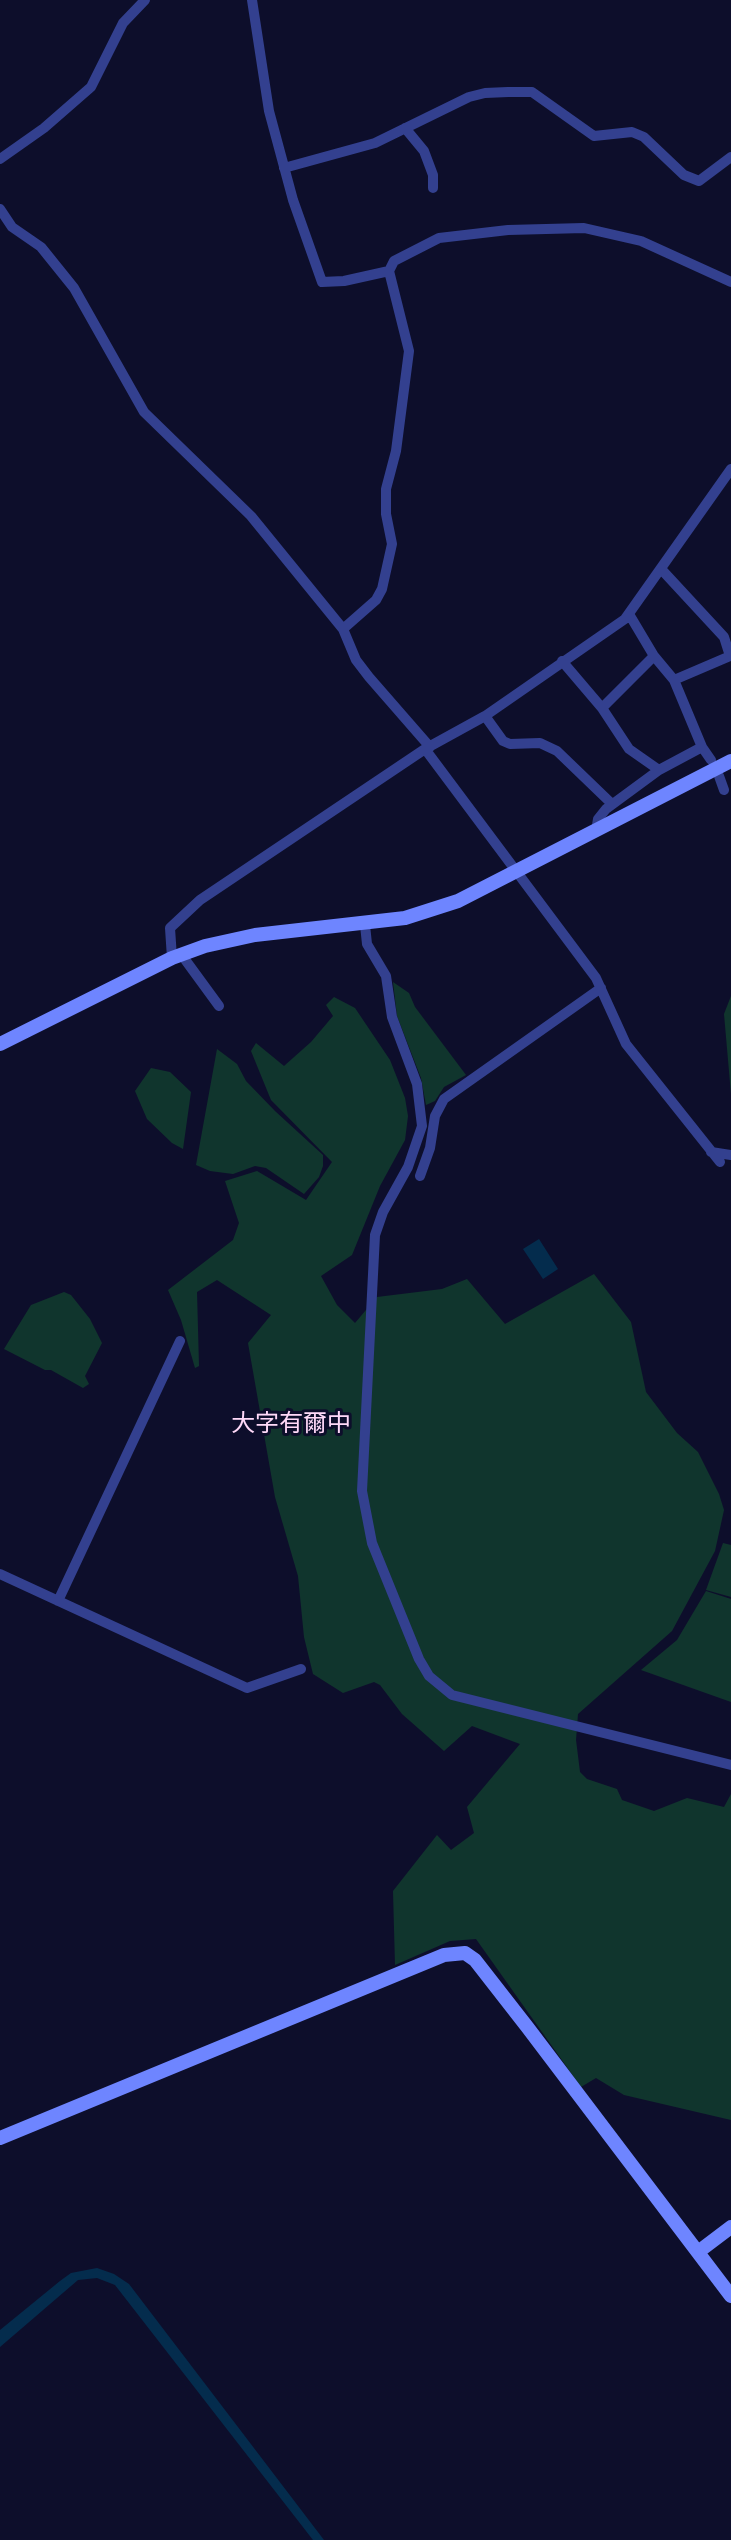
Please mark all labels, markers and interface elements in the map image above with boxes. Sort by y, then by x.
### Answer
district label: 大字有爾中 [231,1411,351,1439]

